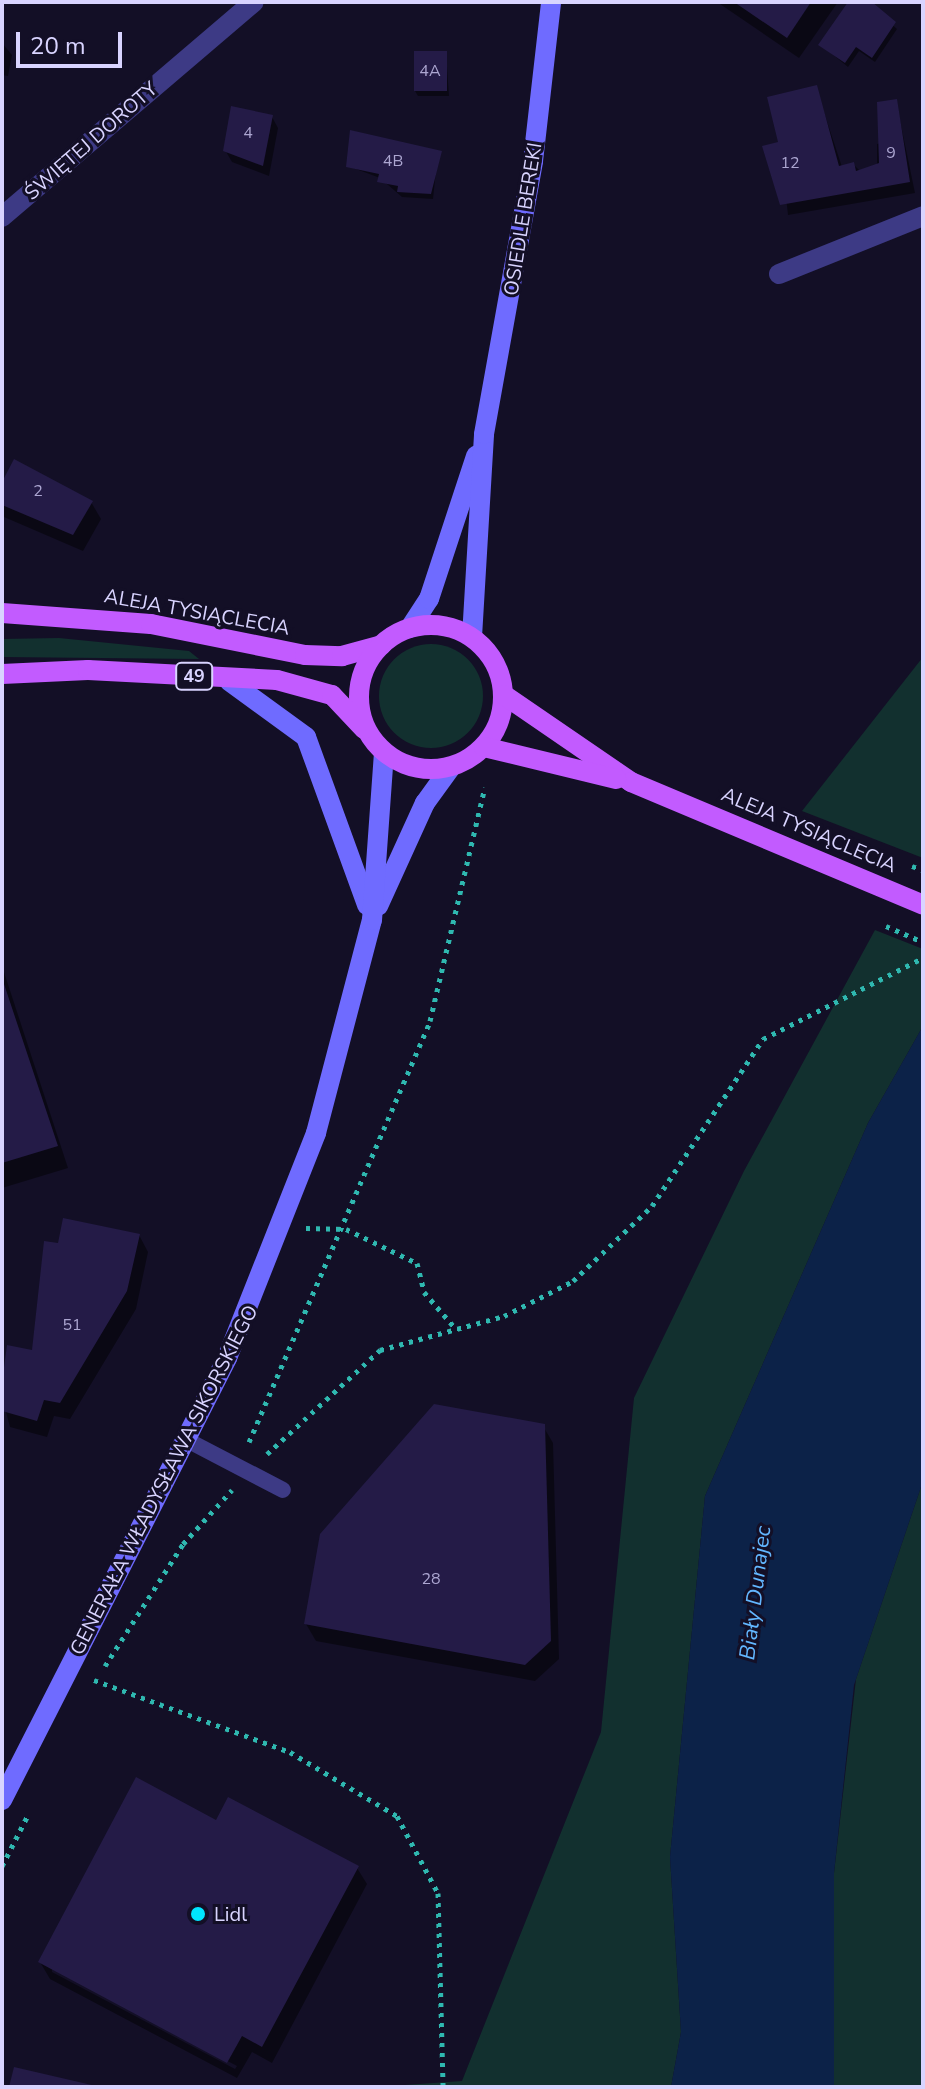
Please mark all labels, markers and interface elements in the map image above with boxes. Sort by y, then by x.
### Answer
scale bar [20,16,126,66]
text: 20 m [30,30,86,62]
house number: 4A [419,61,441,81]
street label: ŚWIĘTEJ DOROTY [20,77,162,205]
house number: 4 [243,123,253,143]
street label: OSIEDLE BEREKI [499,141,547,297]
house number: 9 [886,143,896,163]
house number: 4B [383,151,403,171]
house number: 12 [780,153,800,173]
house number: 2 [33,481,43,501]
street label: ALEJA TYSIĄCLECIA [102,584,292,640]
road number: 49 [174,662,214,690]
street label: ALEJA TYSIĄCLECIA [718,782,900,878]
street label: GENERAŁA WŁADYSŁAWA SIKORSKIEGO [65,1301,263,1659]
house number: 51 [62,1315,82,1335]
water label: Biały Dunajec [735,1525,777,1661]
house number: 28 [421,1569,441,1589]
place label: Lidl [214,1902,247,1926]
marker: Lidl [189,1905,207,1923]

